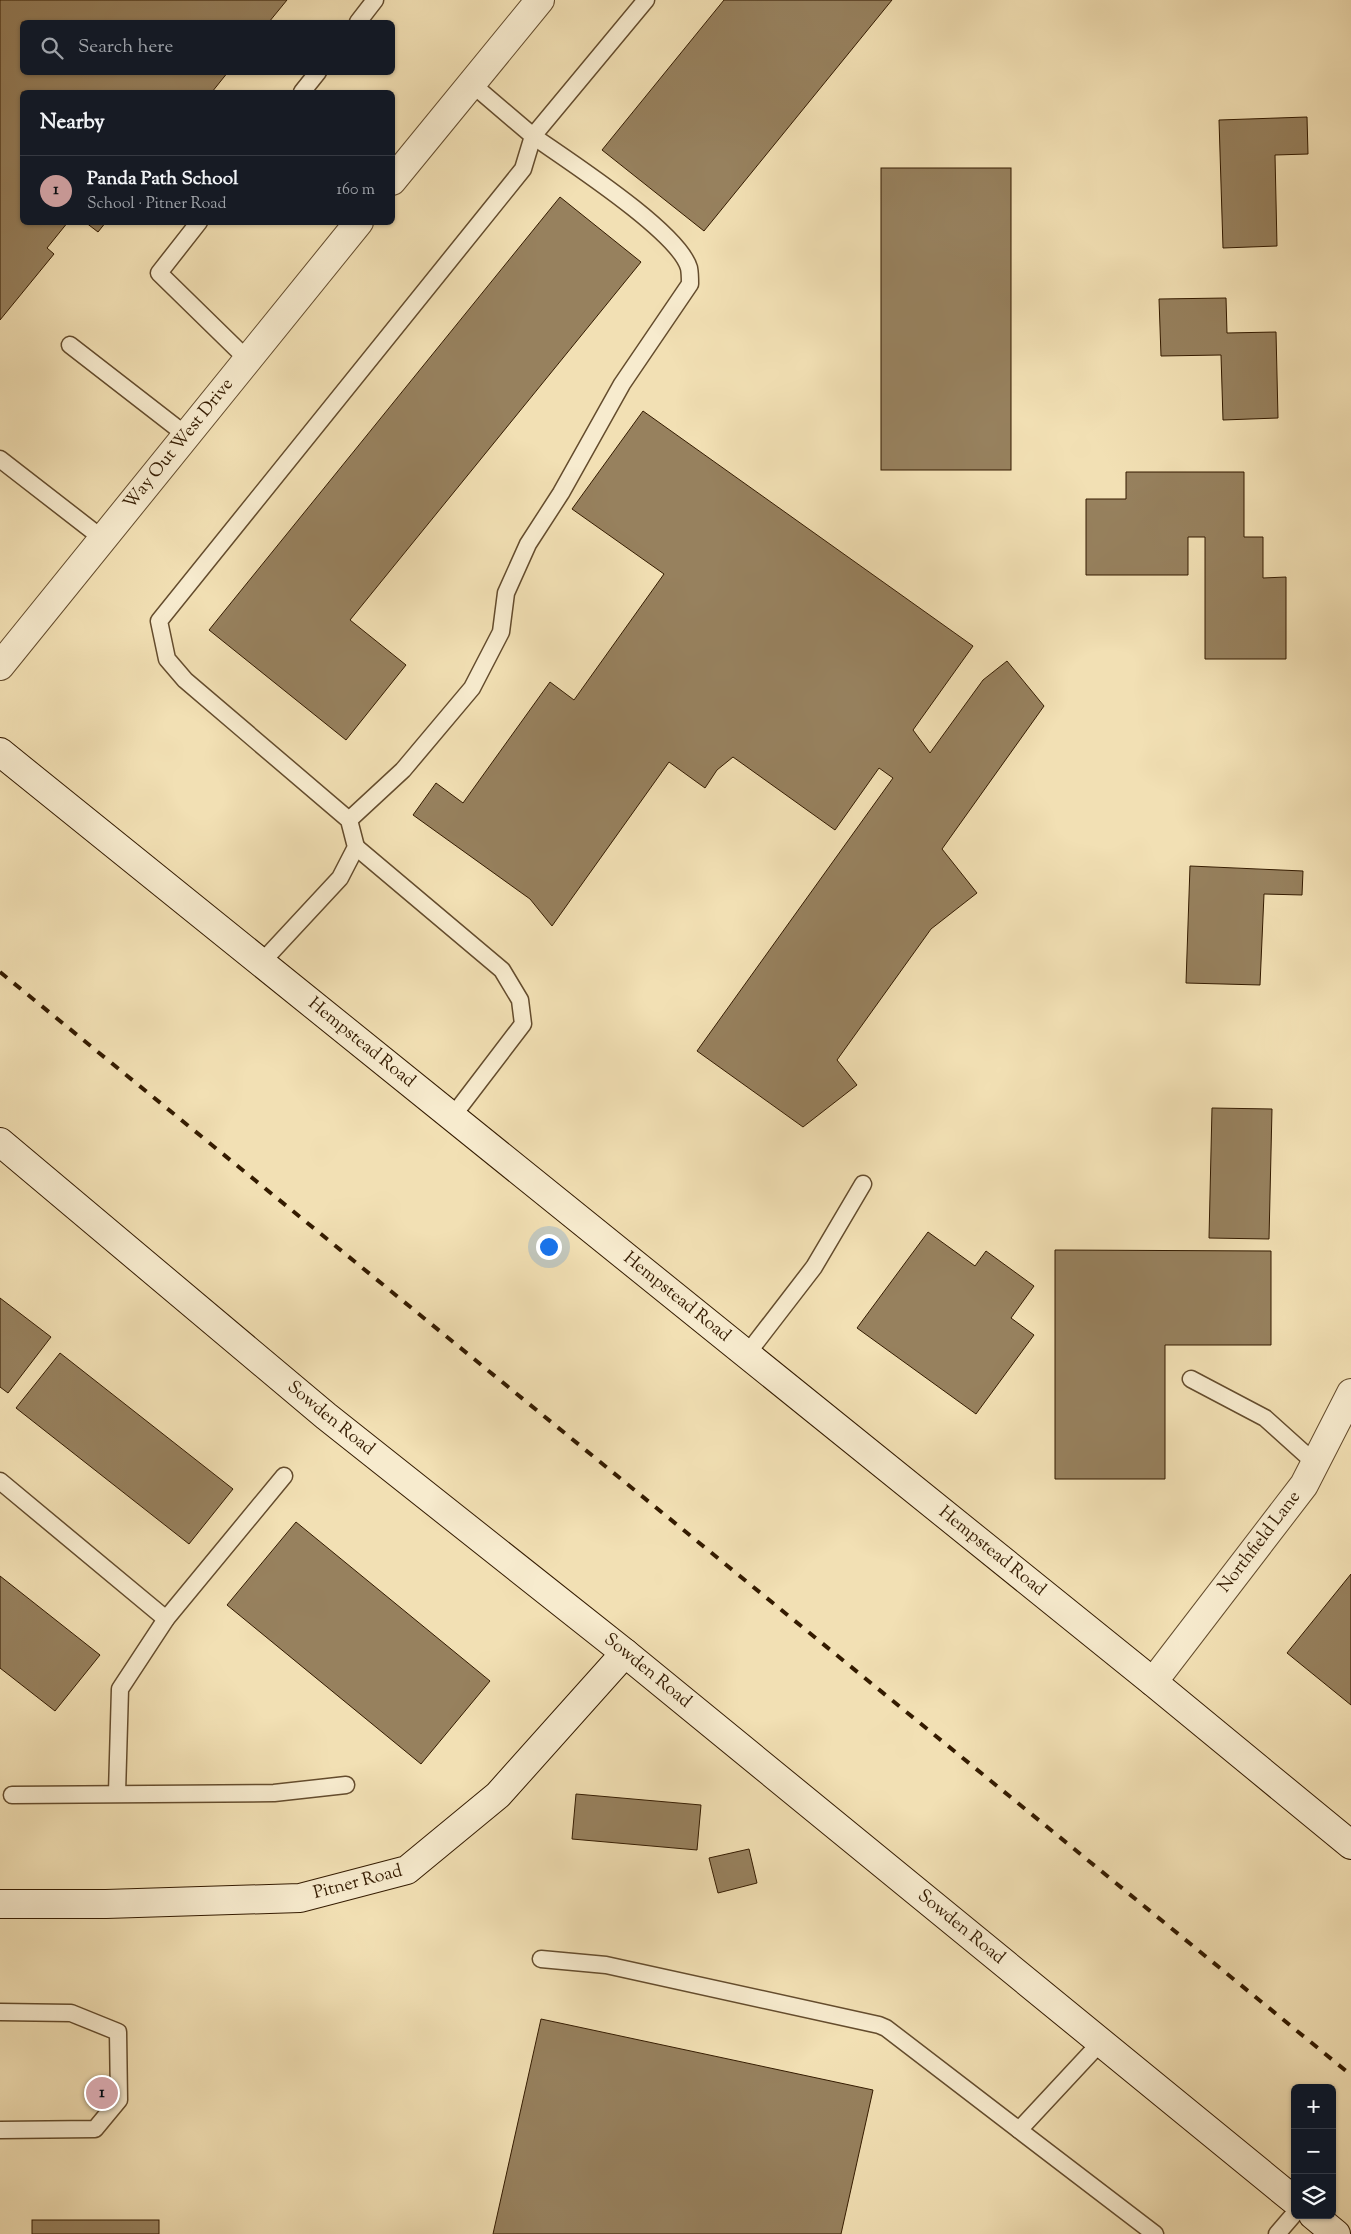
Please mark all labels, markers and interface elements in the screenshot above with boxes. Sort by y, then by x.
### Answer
search box [20,20,395,75]
icon: search [38,34,66,62]
text: Search here [78,34,173,61]
text: Nearby [40,108,105,138]
text: Panda Path School [87,166,238,193]
text: 1 [53,179,59,202]
text: 160 m [337,179,375,202]
text: School · Pitner Road [87,193,227,216]
street label: Way Out West Drive [118,373,240,516]
street label: Hempstead Road [302,992,421,1095]
your location [536,1234,562,1260]
street label: Hempstead Road [617,1246,736,1349]
street label: Sowden Road [281,1375,380,1462]
street label: Northfield Lane [1213,1486,1308,1599]
street label: Hempstead Road [932,1500,1051,1603]
street label: Sowden Road [598,1628,697,1715]
street label: Pitner Road [311,1859,405,1907]
street label: Sowden Road [911,1884,1010,1971]
pin: 1 [86,2074,118,2112]
map controls [1291,2084,1336,2219]
button: + [1291,2084,1336,2129]
button: − [1291,2129,1336,2174]
button: layers [1291,2174,1336,2219]

